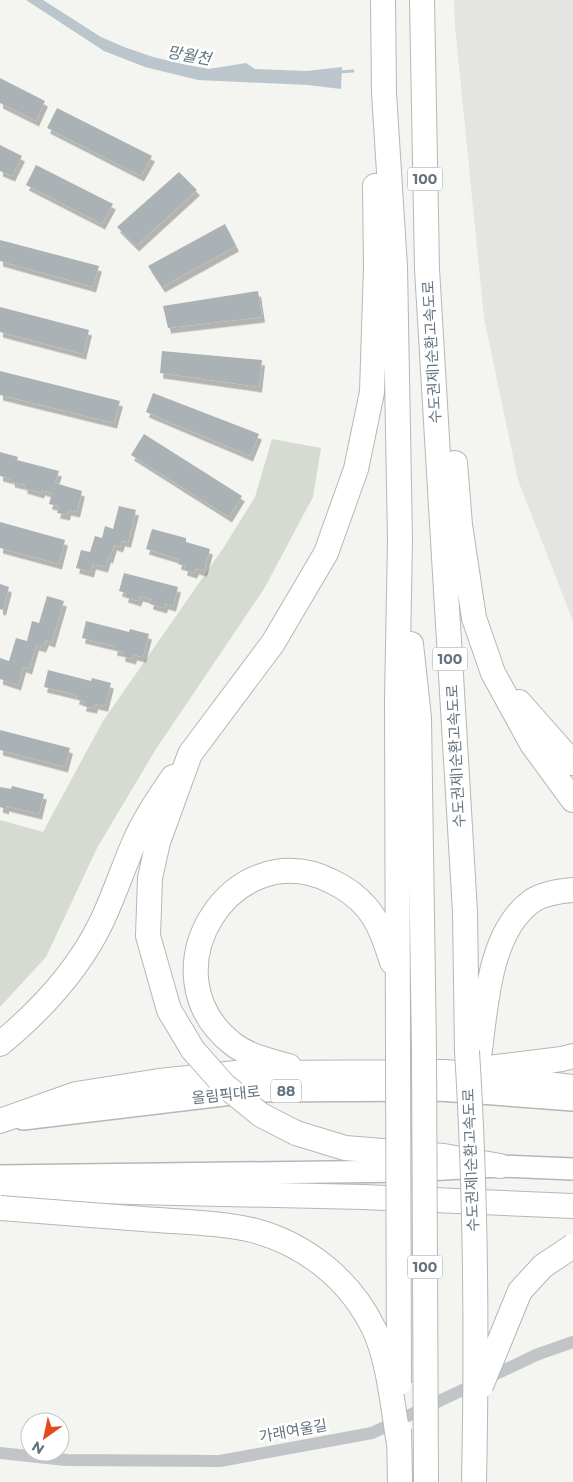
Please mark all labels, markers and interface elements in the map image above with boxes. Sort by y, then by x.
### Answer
water label: 망월천 [166,42,215,69]
road number: 100 [408,168,442,190]
street label: 수도권제1순환고속도로 [418,280,445,424]
road number: 100 [432,648,468,671]
street label: 수도권제1순환고속도로 [442,684,469,828]
road number: 88 [271,1080,301,1102]
street label: 올림픽대로 [191,1081,261,1108]
street label: 수도권제1순환고속도로 [459,1088,482,1232]
road number: 100 [408,1256,442,1278]
north arrow [20,1412,70,1462]
street label: 가래여울길 [257,1415,329,1446]
text: N [28,1437,48,1459]

